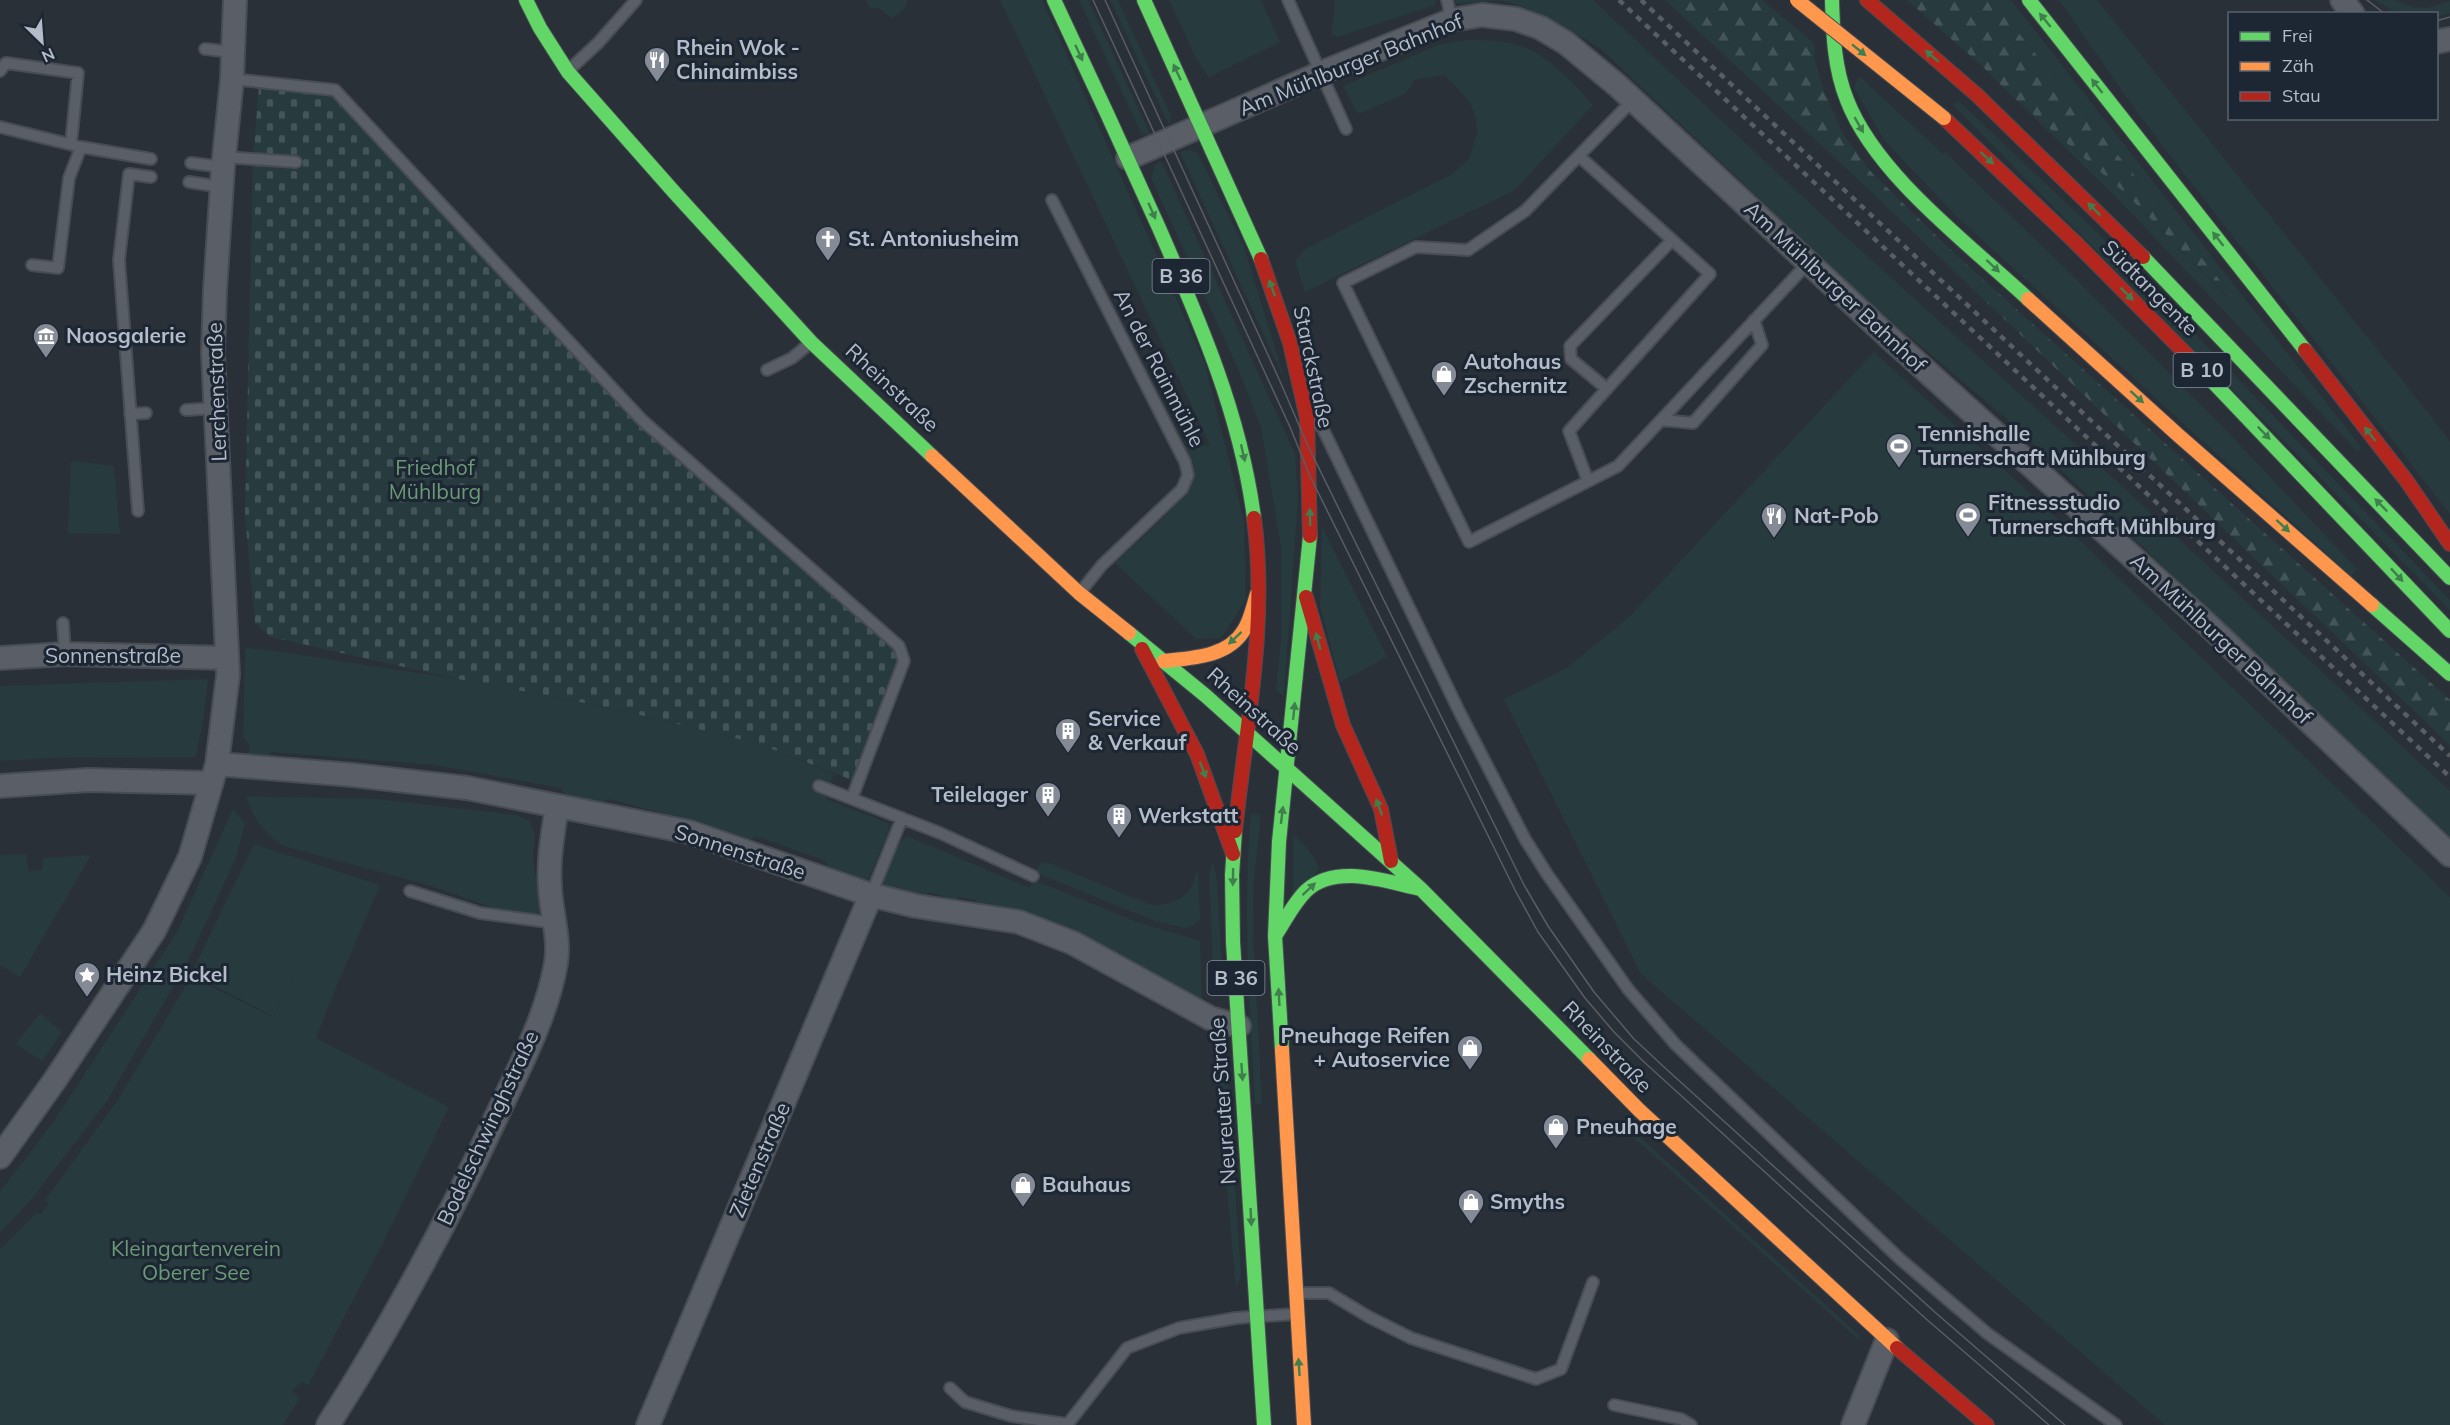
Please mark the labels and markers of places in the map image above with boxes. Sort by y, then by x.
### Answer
place label: Rhein Wok - Chinaimbiss [676,34,800,84]
restaurant icon: Rhein Wok - Chinaimbiss [642,45,672,83]
church icon: St. Antoniusheim [813,224,843,262]
place label: St. Antoniusheim [848,225,1019,251]
museum icon: Naosgalerie [31,321,61,359]
place label: Naosgalerie [66,322,186,348]
place label: Autohaus Zschernitz [1464,348,1567,398]
shop icon: Autohaus Zschernitz [1429,359,1459,397]
place label: Tennishalle Turnerschaft Mühlburg [1918,420,2146,470]
sports icon: Tennishalle Turnerschaft Mühlburg [1884,431,1914,469]
place label: Fitnessstudio Turnerschaft Mühlburg [1988,489,2216,539]
sports icon: Fitnessstudio Turnerschaft Mühlburg [1953,500,1983,538]
restaurant icon: Nat-Pob [1759,501,1789,539]
place label: Nat-Pob [1794,502,1879,528]
place label: Service & Verkauf [1088,705,1188,755]
building icon: Service & Verkauf [1053,716,1083,754]
building icon: Teilelager [1033,780,1063,818]
place label: Teilelager [931,781,1029,807]
building icon: Werkstatt [1104,801,1134,839]
place label: Werkstatt [1138,802,1238,828]
place icon: Heinz Bickel [72,960,102,998]
place label: Heinz Bickel [106,961,228,987]
place label: Pneuhage Reifen + Autoservice [1280,1022,1450,1072]
shop icon: Pneuhage Reifen + Autoservice [1455,1033,1485,1071]
shop icon: Pneuhage [1541,1112,1571,1150]
place label: Pneuhage [1576,1113,1677,1139]
shop icon: Bauhaus [1008,1170,1038,1208]
place label: Bauhaus [1042,1171,1131,1197]
shop icon: Smyths [1456,1187,1486,1225]
place label: Smyths [1490,1188,1565,1214]

